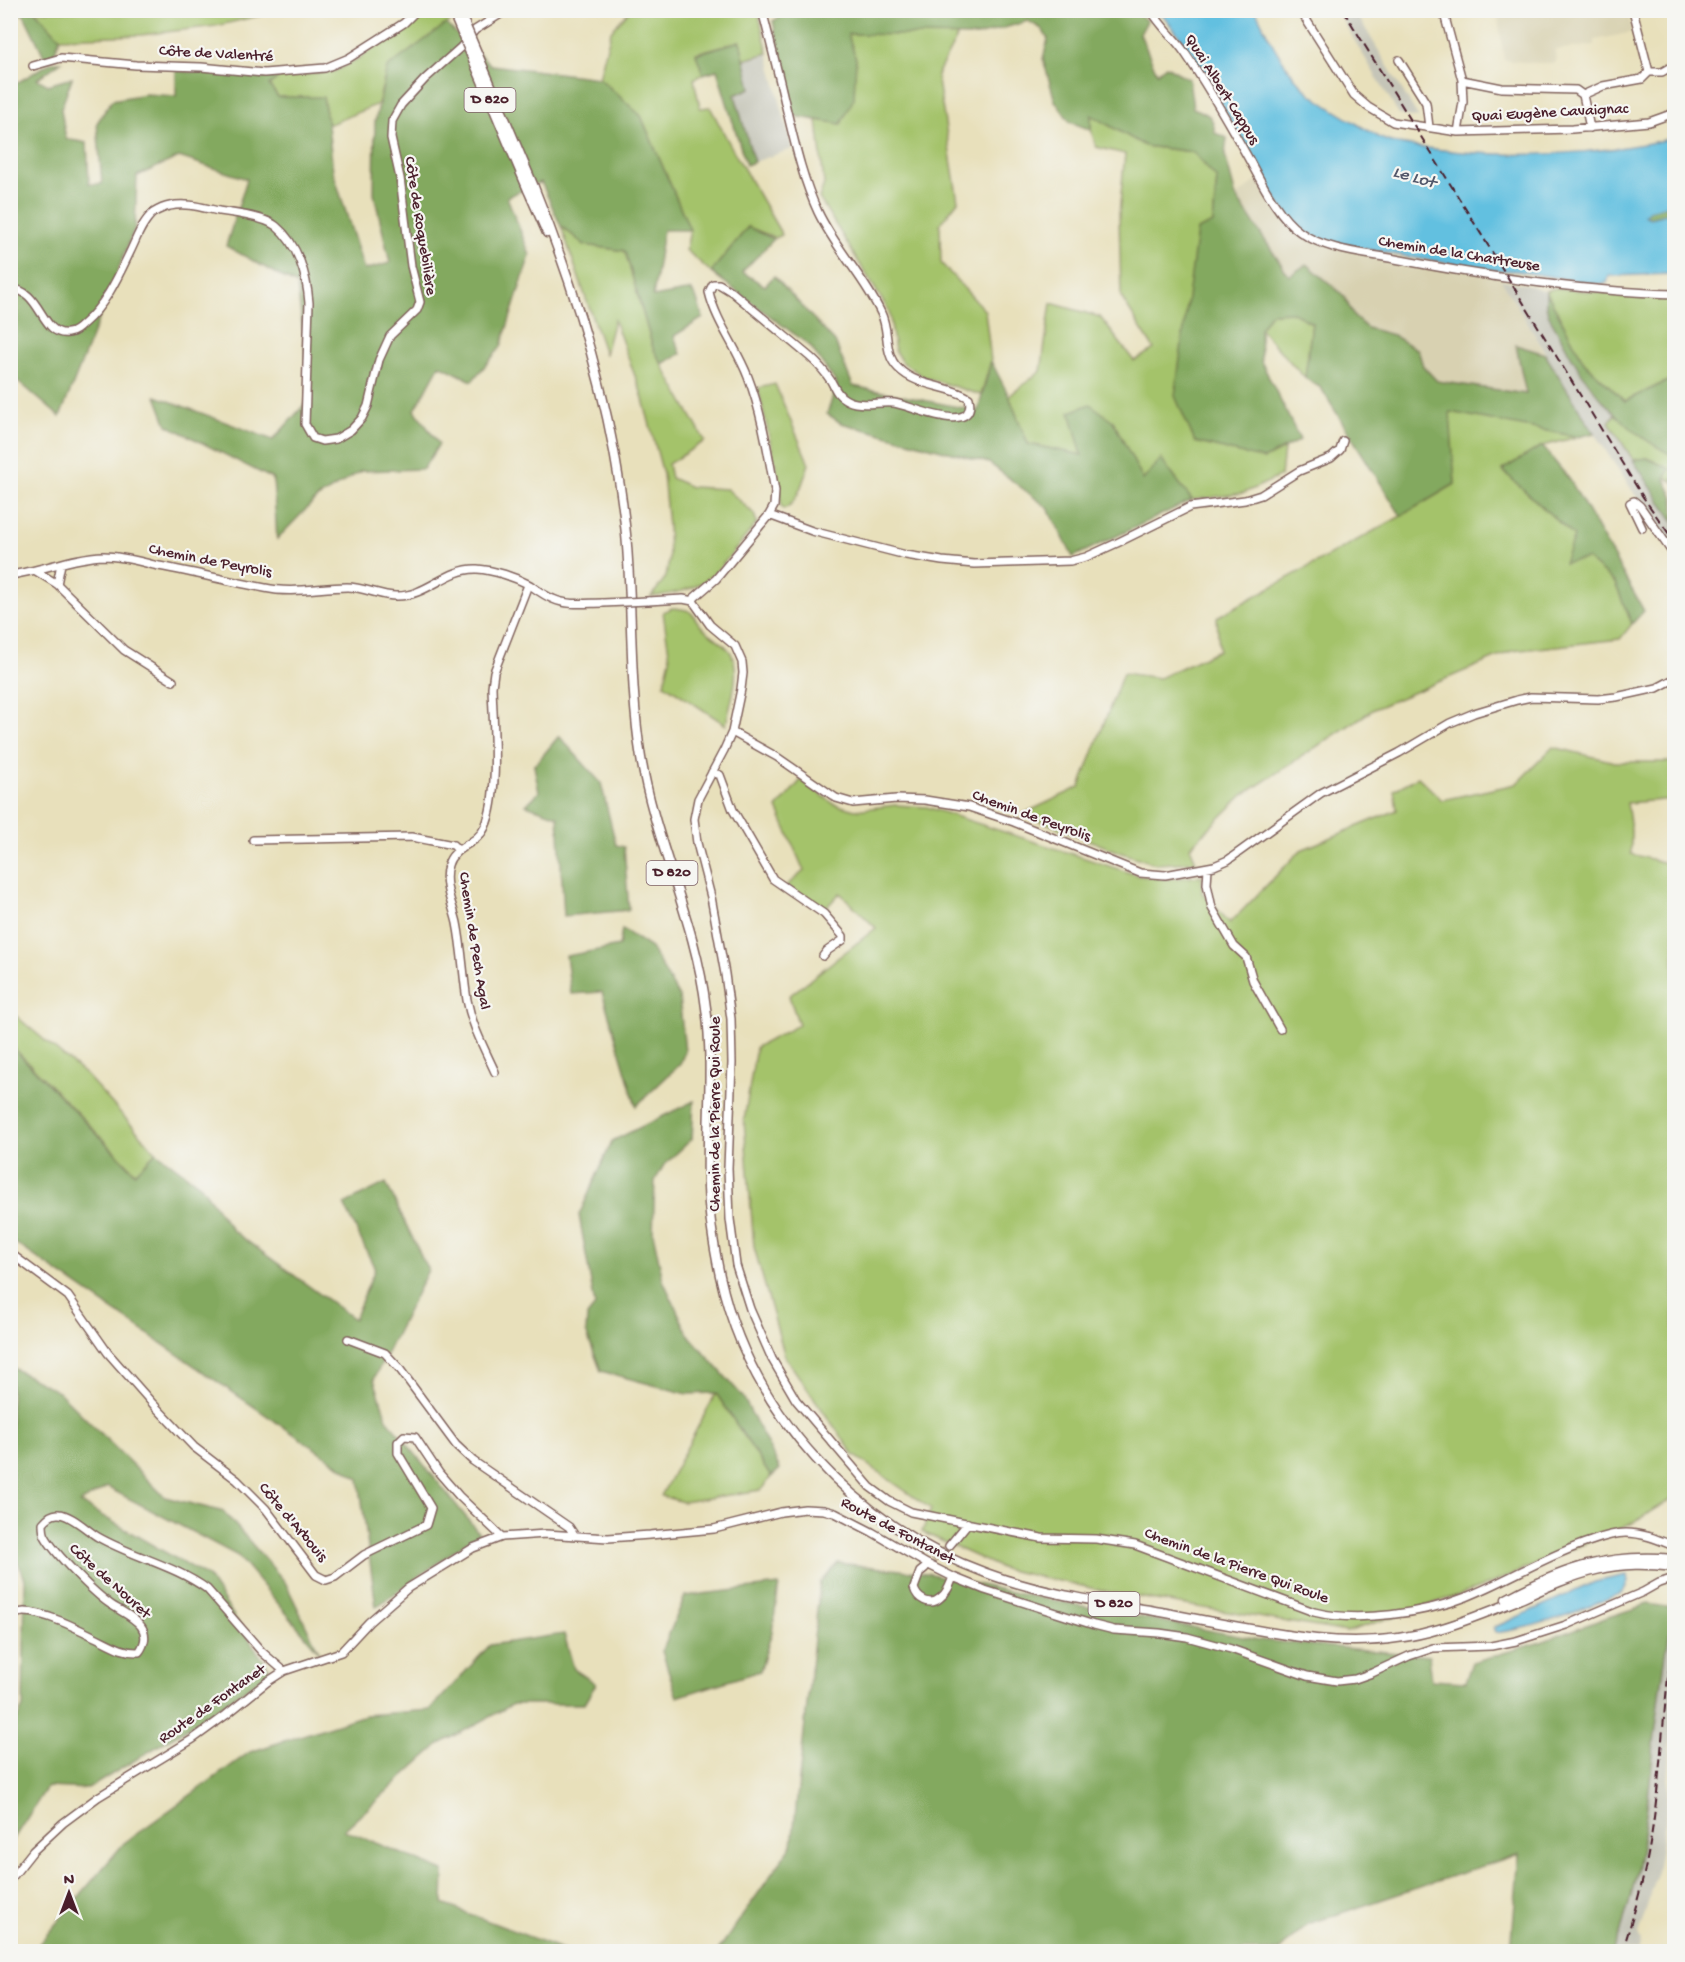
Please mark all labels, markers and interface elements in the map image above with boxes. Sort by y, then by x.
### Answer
street label: Quai Albert Cappus [1179,31,1263,150]
street label: Côte de Valentré [158,43,274,68]
road number: D 820 [464,88,516,112]
street label: Quai Eugène Cavaignac [1471,100,1629,128]
street label: Côte de Roquebilière [399,155,439,297]
water label: Le Lot [1390,162,1441,195]
street label: Chemin de la Chartreuse [1377,233,1542,277]
street label: Chemin de Peyrolis [147,541,274,583]
street label: Chemin de Peyrolis [969,787,1094,848]
road number: D 820 [646,861,698,885]
street label: Chemin de Pech Agal [453,871,493,1011]
street label: Chemin de la Pierre Qui Roule [707,1016,726,1211]
street label: Côte d'Arbouis [253,1479,331,1567]
street label: Route de Fontanet [837,1494,958,1571]
street label: Chemin de la Pierre Qui Roule [1141,1525,1331,1609]
street label: Côte de Nouret [64,1540,155,1625]
road number: D 820 [1088,1592,1140,1616]
street label: Route de Fontanet [156,1660,271,1749]
north arrow [39,1863,99,1923]
text: N [64,1872,75,1891]

